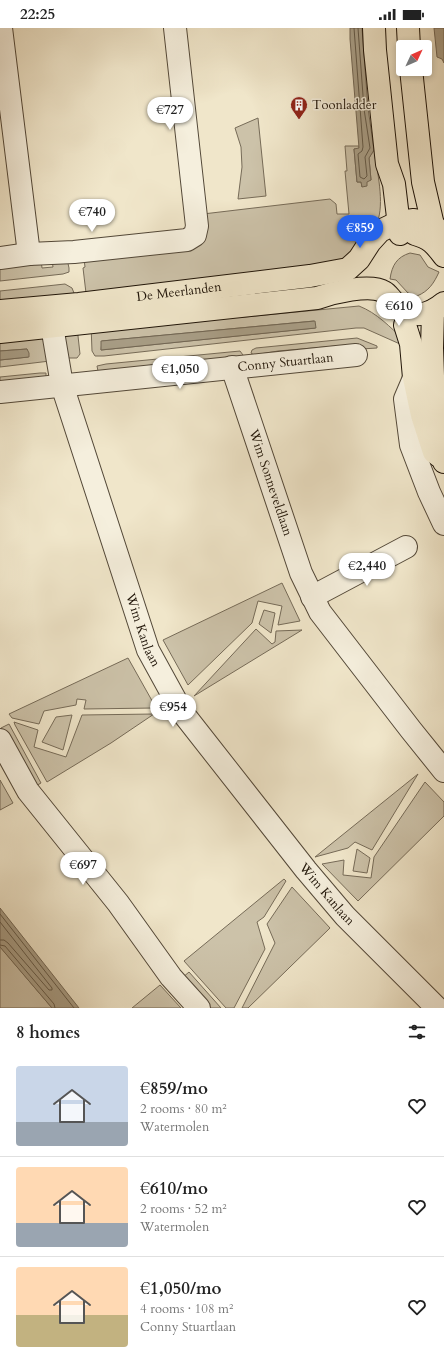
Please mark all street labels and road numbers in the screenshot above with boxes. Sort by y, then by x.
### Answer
street label: De Meerlanden [136,278,223,306]
street label: Conny Stuartlaan [237,348,335,376]
street label: Wim Sonneveldlaan [244,426,297,539]
street label: Wim Kanlaan [121,590,165,671]
street label: Wim Kanlaan [294,858,359,930]

